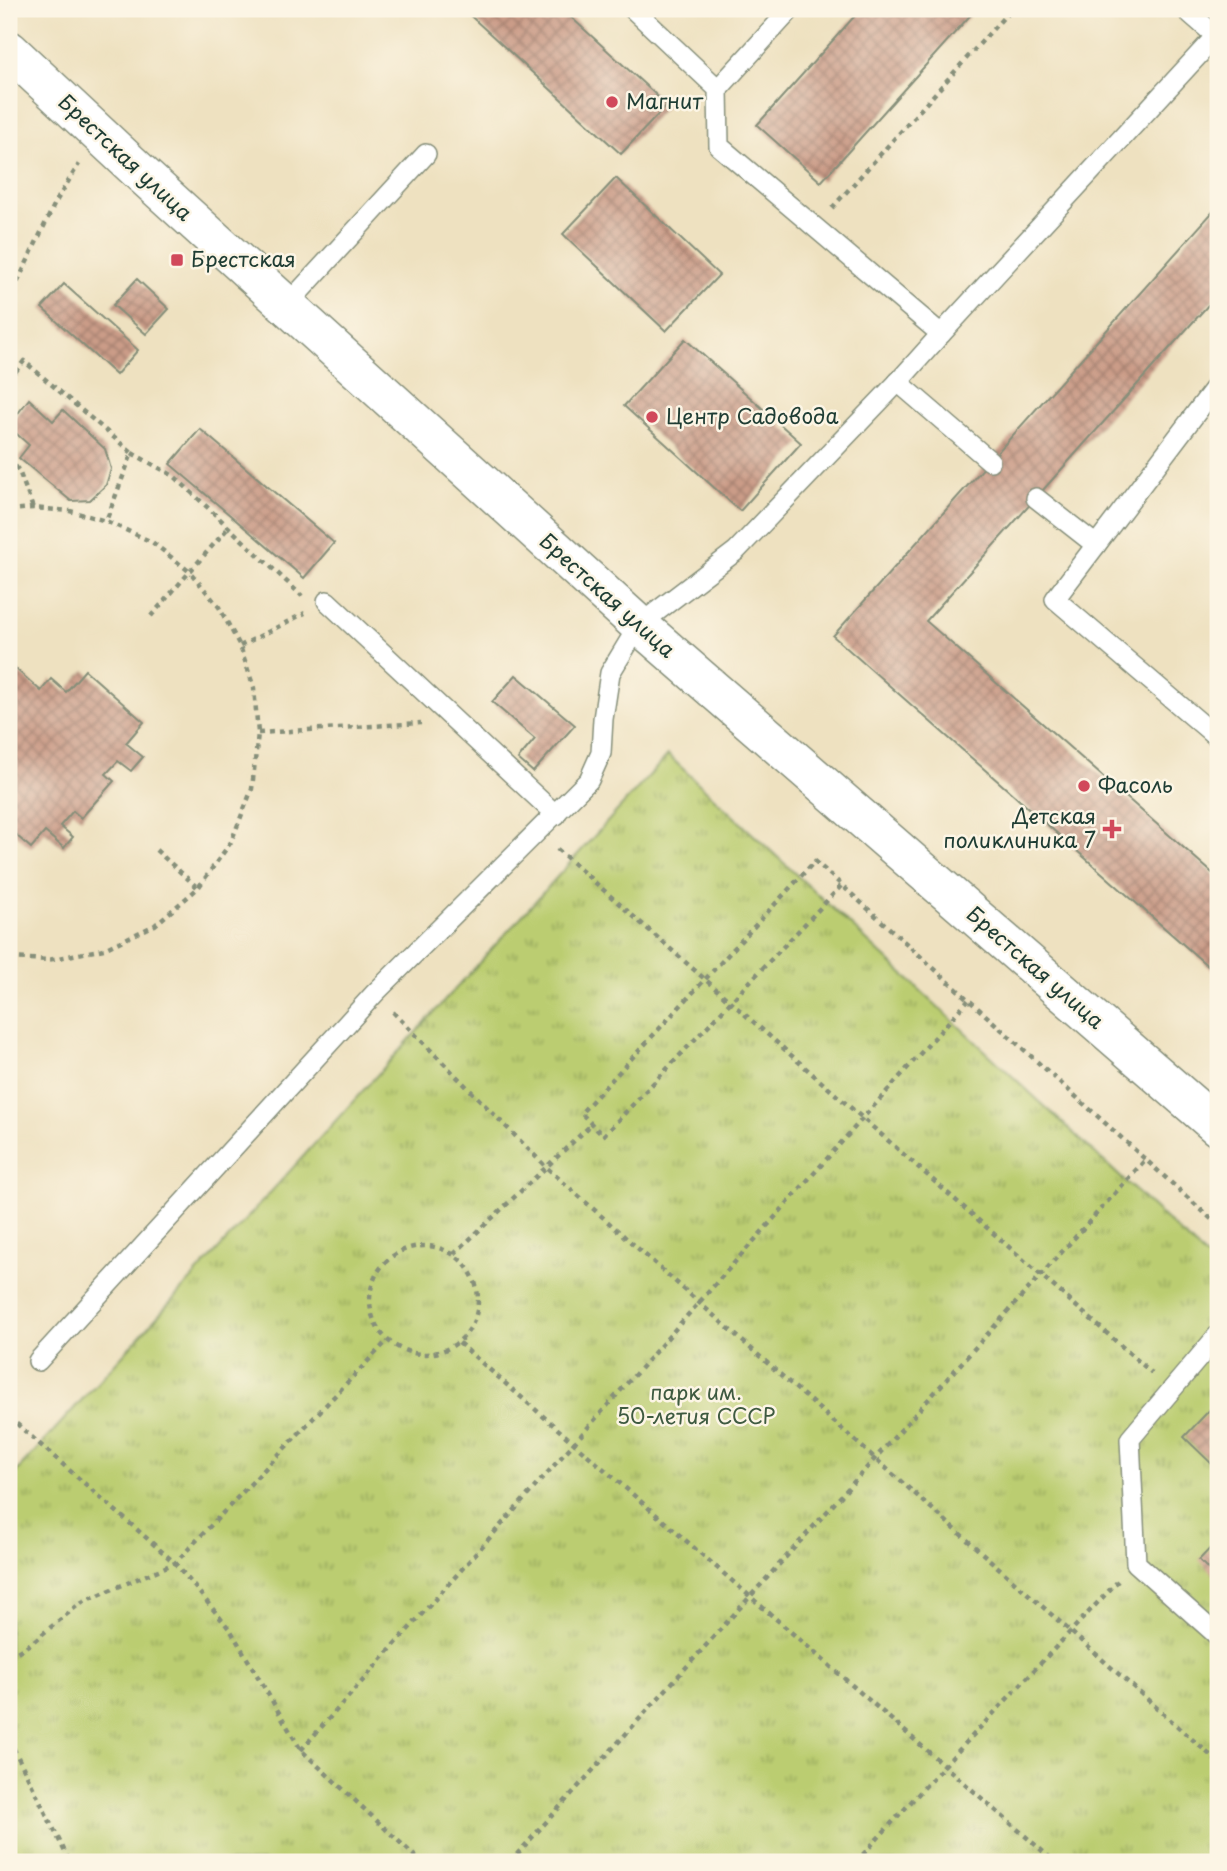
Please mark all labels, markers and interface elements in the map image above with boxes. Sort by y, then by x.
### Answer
place label: Магнит [626,84,703,116]
street label: Брестская улица [52,86,201,228]
marker: Магнит [604,94,620,110]
place label: Брестская [191,242,296,274]
marker: Брестская [169,252,185,268]
place label: Центр Садовода [666,399,839,431]
marker: Центр Садовода [644,409,660,425]
street label: Брестская улица [533,525,684,665]
place label: Фасоль [1098,768,1173,800]
marker: Фасоль [1076,778,1092,794]
place label: Детская поликлиника 7 [943,799,1096,855]
marker: Детская поликлиника 7 [1102,819,1122,839]
street label: Брестская улица [960,898,1113,1036]
park label: парк им. 50-летия СССР [617,1375,775,1431]

